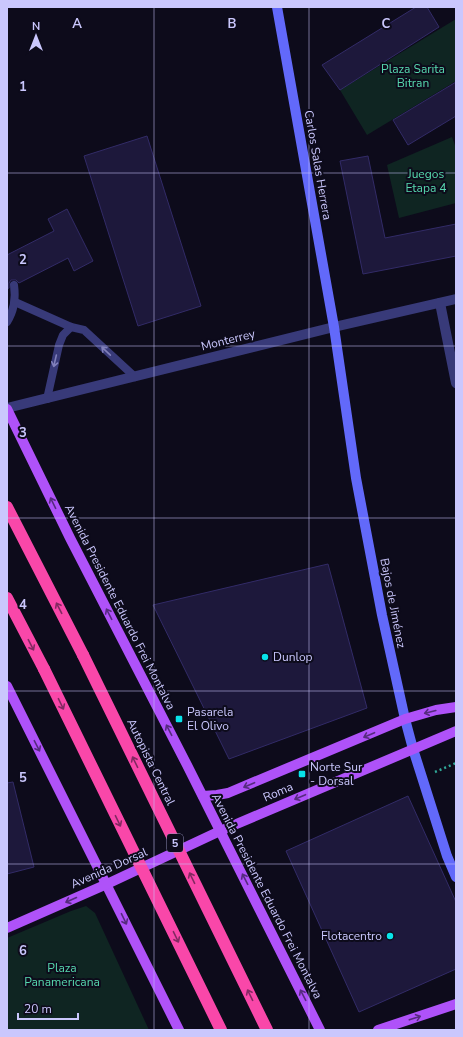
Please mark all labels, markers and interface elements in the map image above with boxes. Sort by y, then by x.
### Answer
text: A [72,15,82,33]
text: B [228,15,237,33]
text: C [382,15,391,33]
north arrow [16,16,56,56]
text: N [32,19,40,34]
park label: Plaza Sarita Bitran [381,61,445,91]
text: 1 [19,78,27,96]
street label: Carlos Salas Herrera [300,109,336,221]
park label: Juegos Etapa 4 [405,166,447,196]
text: 2 [19,251,27,269]
street label: Monterrey [199,325,258,354]
one-way arrow [101,346,111,355]
one-way arrow [51,355,59,368]
text: 3 [19,424,27,442]
one-way arrow [49,497,56,509]
street label: Avenida Presidente Eduardo Frei Montalva [61,502,179,712]
street label: Bajos de Jiménez [376,557,410,650]
text: 4 [19,596,27,614]
one-way arrow [54,602,62,614]
one-way arrow [105,609,113,621]
one-way arrow [28,638,35,650]
place label: Dunlop [273,649,313,665]
marker: Dunlop [260,652,270,662]
one-way arrow [58,698,65,710]
place label: Pasarela El Olivo [187,704,233,734]
one-way arrow [424,709,437,716]
marker: Pasarela El Olivo [174,714,184,724]
street label: Autopista Central [123,716,179,808]
one-way arrow [165,724,172,736]
one-way arrow [363,731,375,739]
one-way arrow [34,740,41,752]
one-way arrow [131,756,138,768]
place label: Norte Sur - Dorsal [310,759,363,789]
text: 5 [19,769,27,787]
marker: Norte Sur - Dorsal [297,769,307,779]
street label: Roma [261,779,295,805]
one-way arrow [243,781,255,789]
street label: Avenida Presidente Eduardo Frei Montalva [208,791,326,1001]
one-way arrow [294,794,306,801]
one-way arrow [115,814,122,826]
road number: 5 [167,834,183,852]
street label: Avenida Dorsal [68,844,150,892]
one-way arrow [188,873,196,885]
one-way arrow [240,873,248,885]
one-way arrow [66,897,78,904]
one-way arrow [121,913,128,925]
place label: Flotacentro [321,928,382,944]
one-way arrow [172,931,180,943]
marker: Flotacentro [385,931,395,941]
text: 6 [19,942,27,960]
park label: Plaza Panamericana [24,960,100,990]
one-way arrow [246,989,253,1001]
one-way arrow [299,989,306,1001]
scale bar [18,995,78,1021]
text: 20 m [24,1001,52,1017]
one-way arrow [409,1014,422,1021]

